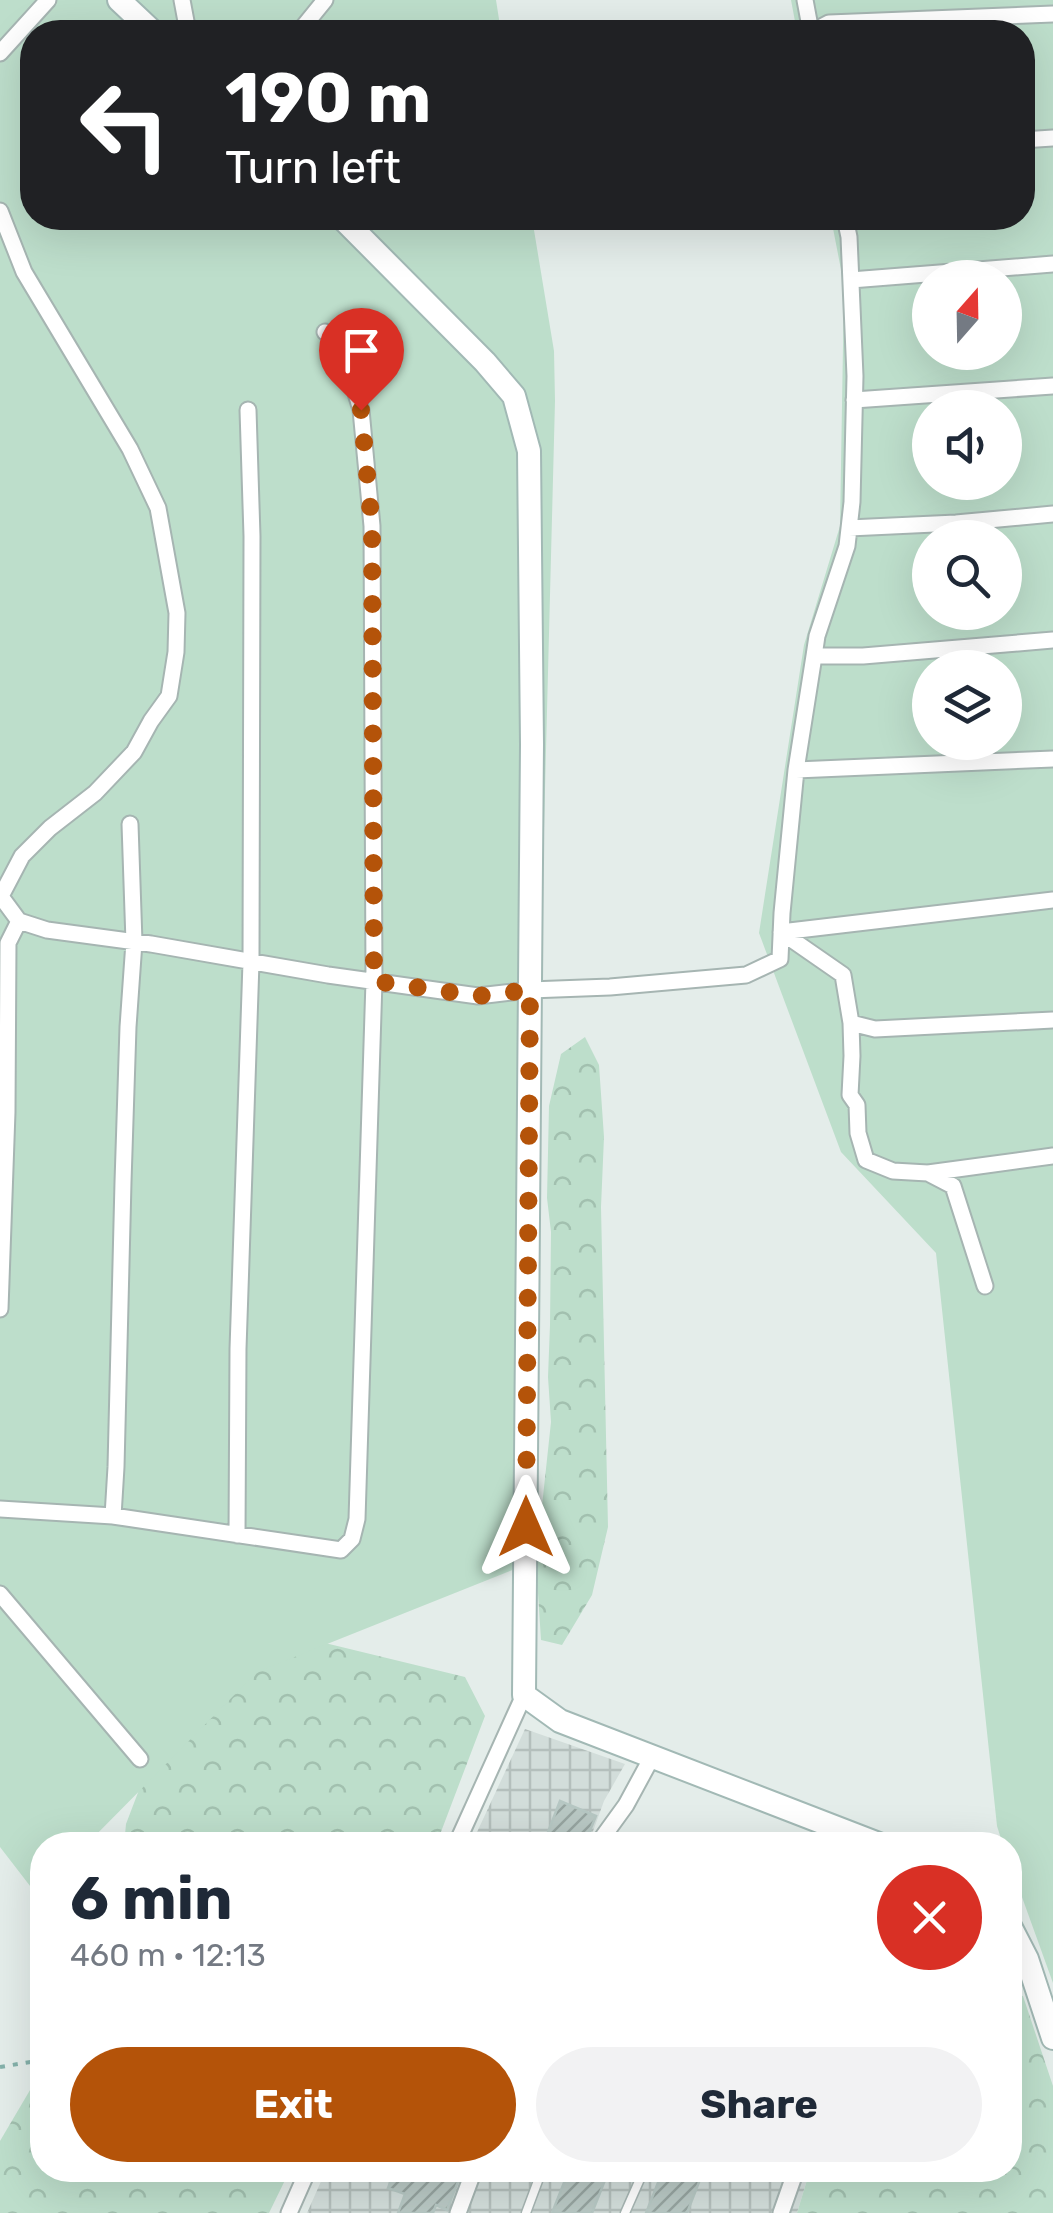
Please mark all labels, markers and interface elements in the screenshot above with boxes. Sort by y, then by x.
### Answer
text: 190 m [225,57,431,140]
icon: left [60,60,190,190]
text: Turn left [225,141,401,194]
north arrow [912,260,1022,370]
map controls [912,260,1022,760]
pin [319,308,404,411]
icon: arrive [334,323,389,378]
button: sound [912,390,1022,500]
button: search [912,520,1022,630]
button: layers [912,650,1022,760]
position arrow [474,1475,578,1579]
text: 6 min [70,1863,233,1934]
button: close [877,1865,982,1970]
text: 460 m · 12:13 [70,1936,266,1974]
button: Exit [70,2047,516,2162]
button: Share [536,2047,982,2162]

